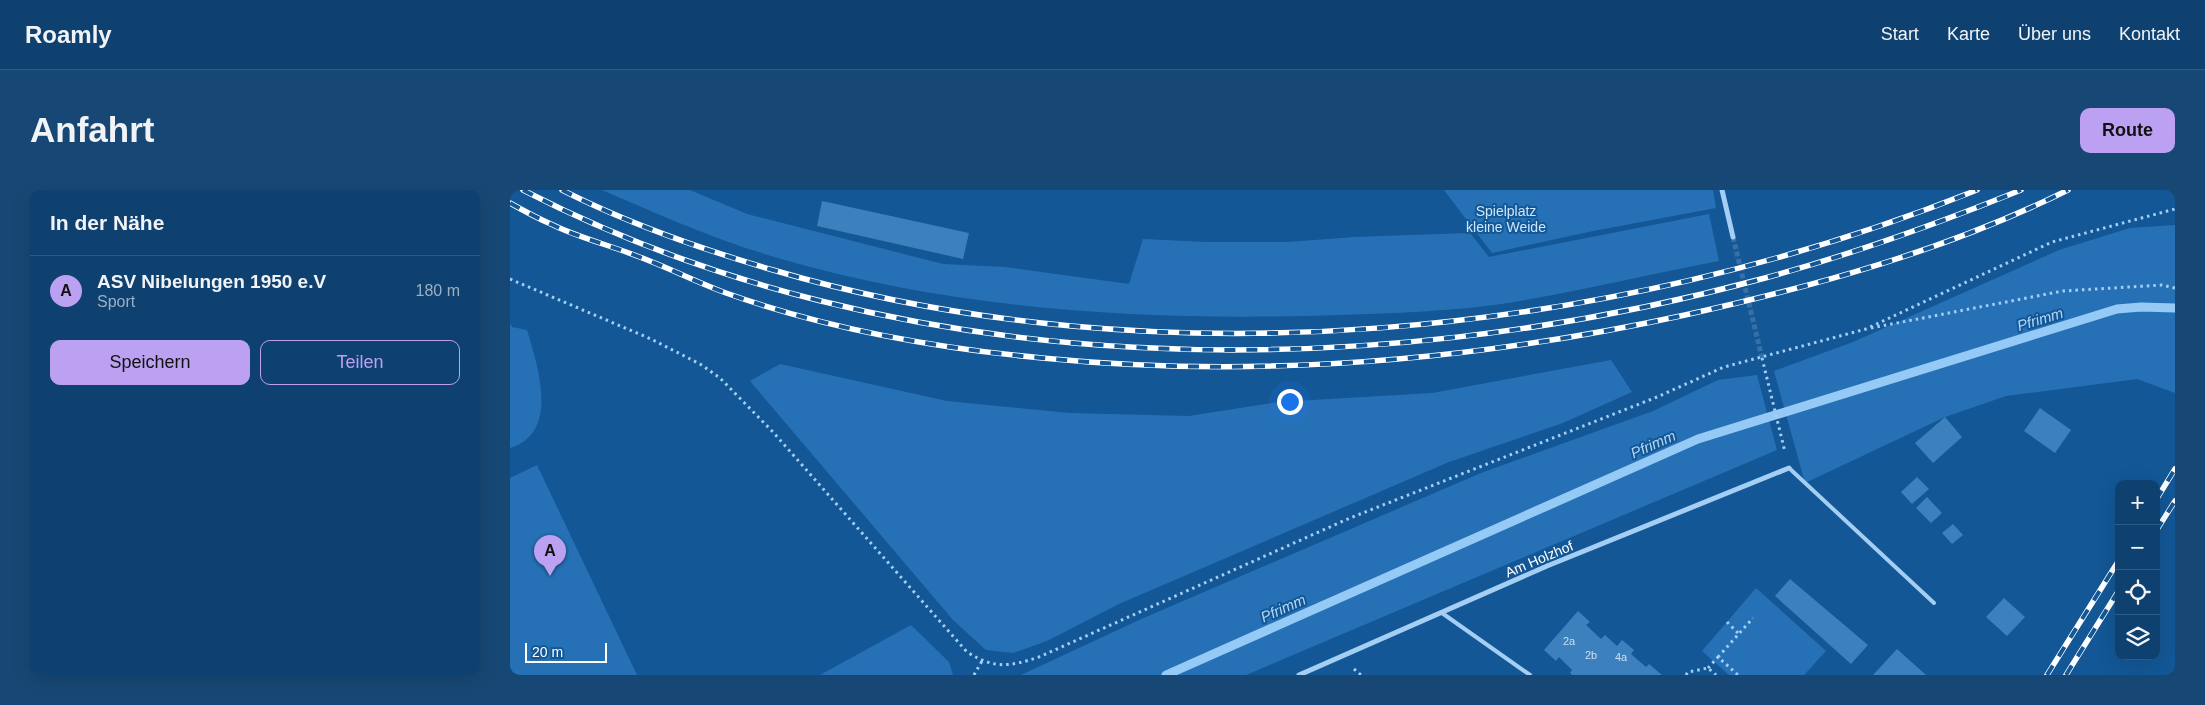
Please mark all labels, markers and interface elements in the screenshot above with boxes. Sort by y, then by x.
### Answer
text: Roamly [25,21,112,48]
text: Start [1881,24,1919,44]
text: Karte [1947,24,1990,44]
text: Über uns [2018,24,2091,44]
text: Kontakt [2119,24,2180,44]
button: Route [2080,108,2175,153]
text: Anfahrt [30,110,154,149]
park label: Spielplatz kleine Weide [1466,203,1546,235]
text: In der Nähe [50,211,164,234]
text: ASV Nibelungen 1950 e.V [97,271,326,292]
text: A [60,282,72,299]
text: 180 m [416,282,460,299]
text: Sport [97,293,135,310]
water label: Pfrimm [2015,304,2065,334]
button: Speichern [50,340,250,385]
button: Teilen [260,340,460,385]
your location [1277,389,1303,415]
water label: Pfrimm [1628,427,1678,461]
map controls [2115,480,2160,660]
button: + [2115,480,2160,525]
button: − [2115,525,2160,570]
pin: A [534,535,566,576]
street label: Am Holzhof [1503,537,1576,581]
button: locate [2115,570,2160,615]
water label: Pfrimm [1258,591,1308,625]
button: layers [2115,615,2160,660]
house number: 2a [1563,635,1576,647]
scale bar [525,640,608,663]
text: 20 m [532,644,563,660]
house number: 2b [1585,649,1597,661]
house number: 4a [1615,651,1628,663]

